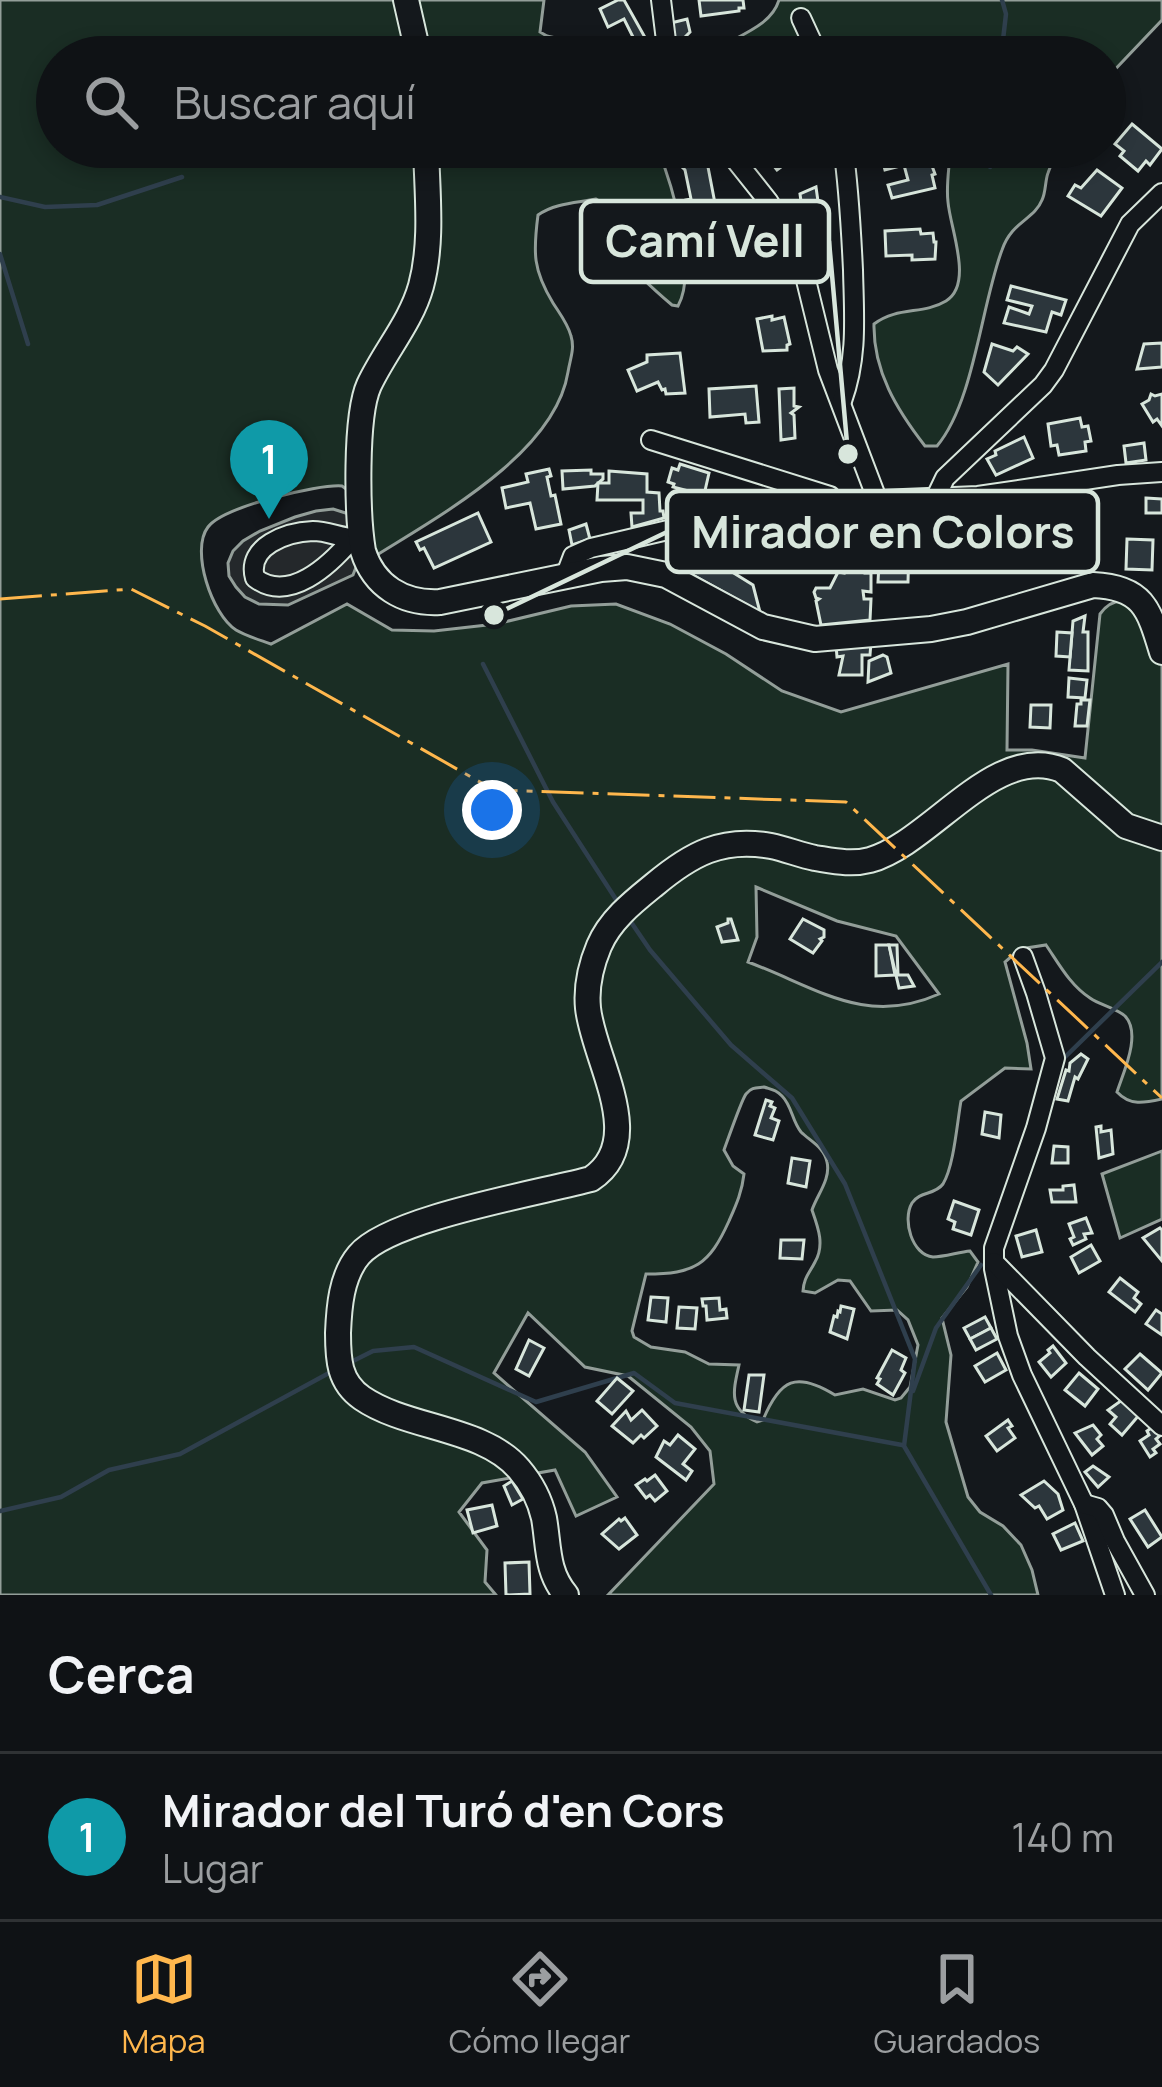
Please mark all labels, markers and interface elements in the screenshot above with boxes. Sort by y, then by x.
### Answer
search box [36,36,1126,168]
icon: search [78,69,144,135]
text: Buscar aquí [174,71,416,133]
callout: Camí Vell [581,201,829,282]
text: Camí Vell [605,209,805,271]
pin: 1 [230,420,308,519]
callout: Mirador en Colors [667,491,1098,572]
text: Mirador en Colors [691,500,1075,562]
your location [462,780,522,840]
text: Cerca [48,1639,195,1708]
text: Mirador del Turó d'en Cors [162,1779,725,1841]
text: 1 [78,1810,96,1864]
text: 140 m [1011,1810,1114,1864]
text: Lugar [162,1841,264,1895]
tab: Mapa [122,1946,206,2063]
tab: Cómo llegar [449,1946,630,2063]
tab: Guardados [874,1946,1040,2063]

